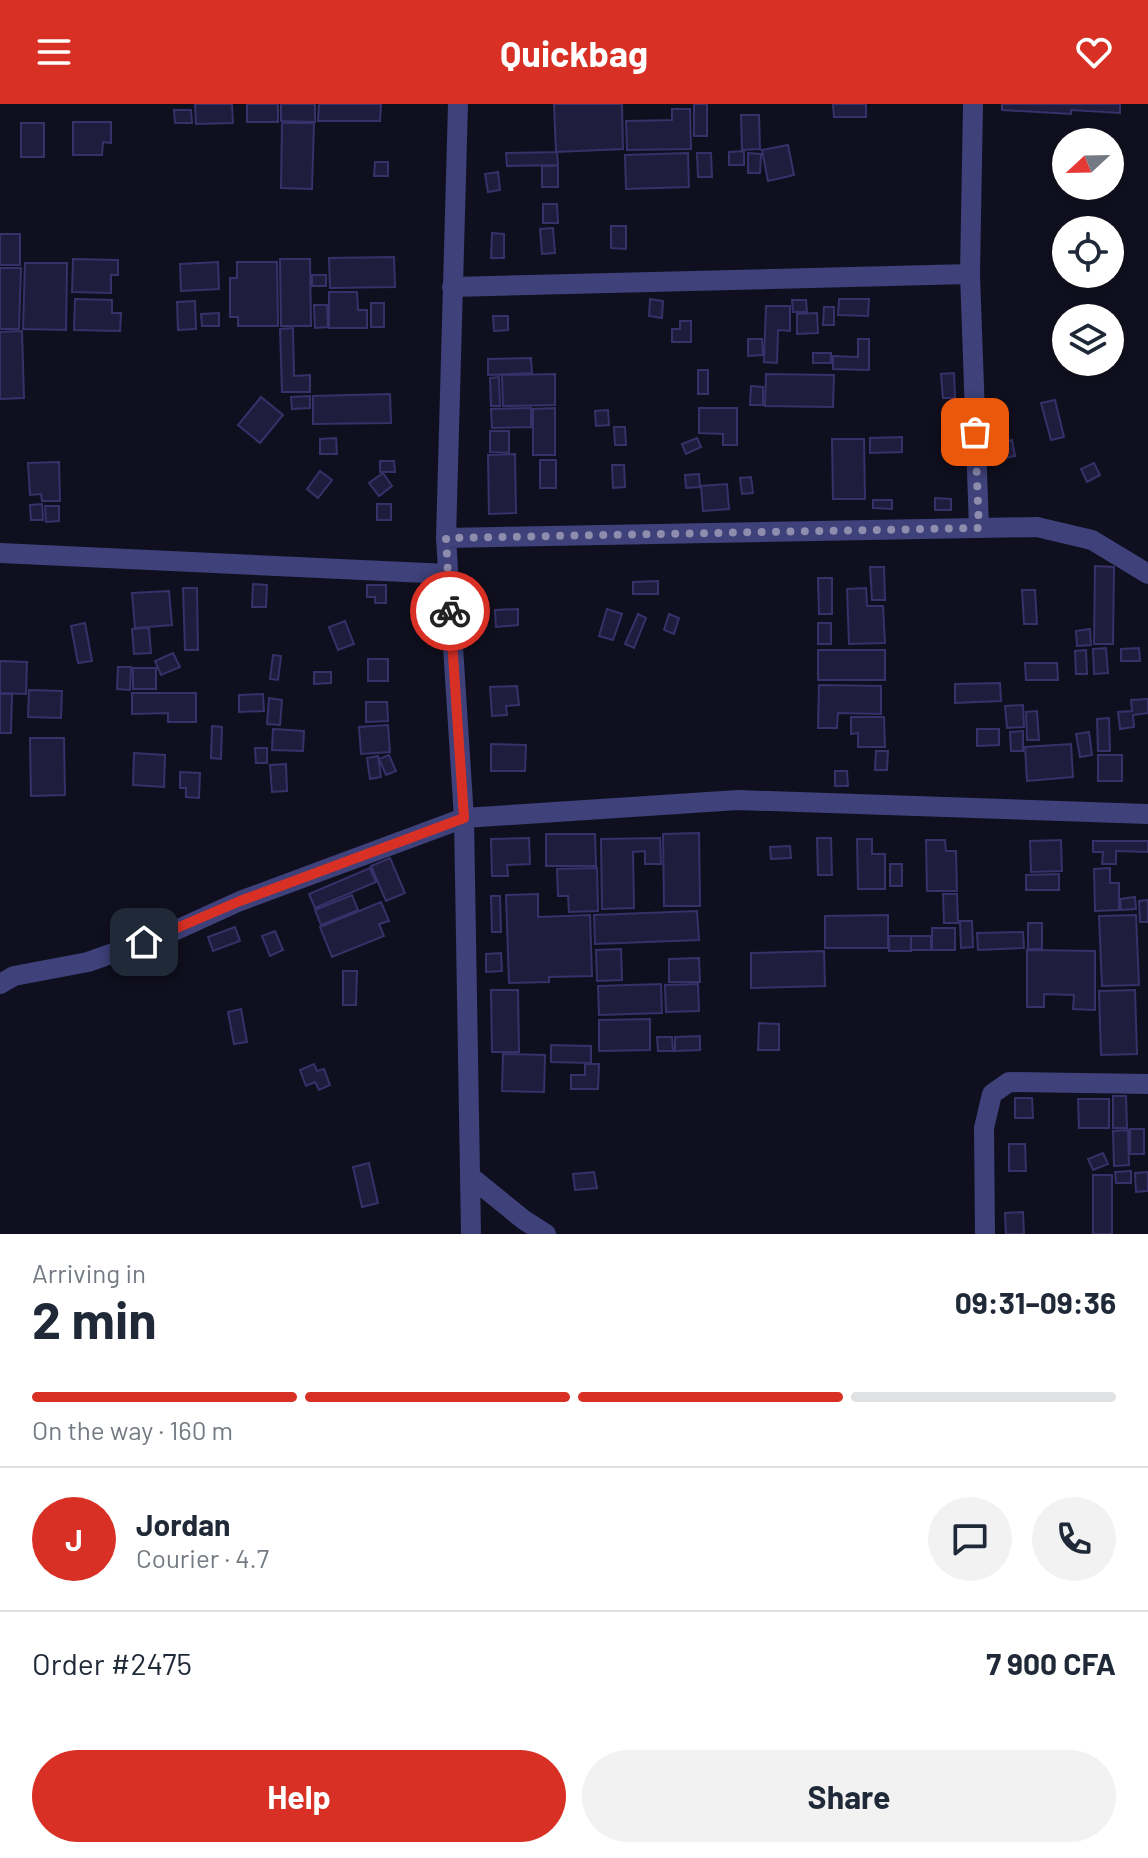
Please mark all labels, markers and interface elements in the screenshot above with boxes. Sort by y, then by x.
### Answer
icon: menu [32,30,76,74]
icon: heart [1072,30,1116,74]
text: Quickbag [500,31,648,74]
north arrow [1052,128,1124,200]
map controls [1052,128,1124,376]
button: locate [1052,216,1124,288]
button: layers [1052,304,1124,376]
pin [941,398,1009,466]
icon: bag [953,410,997,454]
courier [410,571,490,651]
icon: bike [428,589,472,633]
pin [110,908,178,976]
icon: home [122,920,166,964]
text: Arriving in [32,1257,146,1288]
text: 09:31–09:36 [955,1284,1116,1320]
text: 2 min [32,1287,157,1349]
text: On the way · 160 m [32,1414,233,1445]
button: chat [928,1497,1012,1581]
button: phone [1032,1497,1116,1581]
text: Jordan [136,1506,231,1542]
text: J [65,1521,83,1557]
text: Courier · 4.7 [136,1542,269,1573]
text: Order #2475 [32,1645,192,1681]
text: 7 900 CFA [986,1645,1116,1681]
button: Help [32,1750,566,1842]
button: Share [582,1750,1116,1842]

